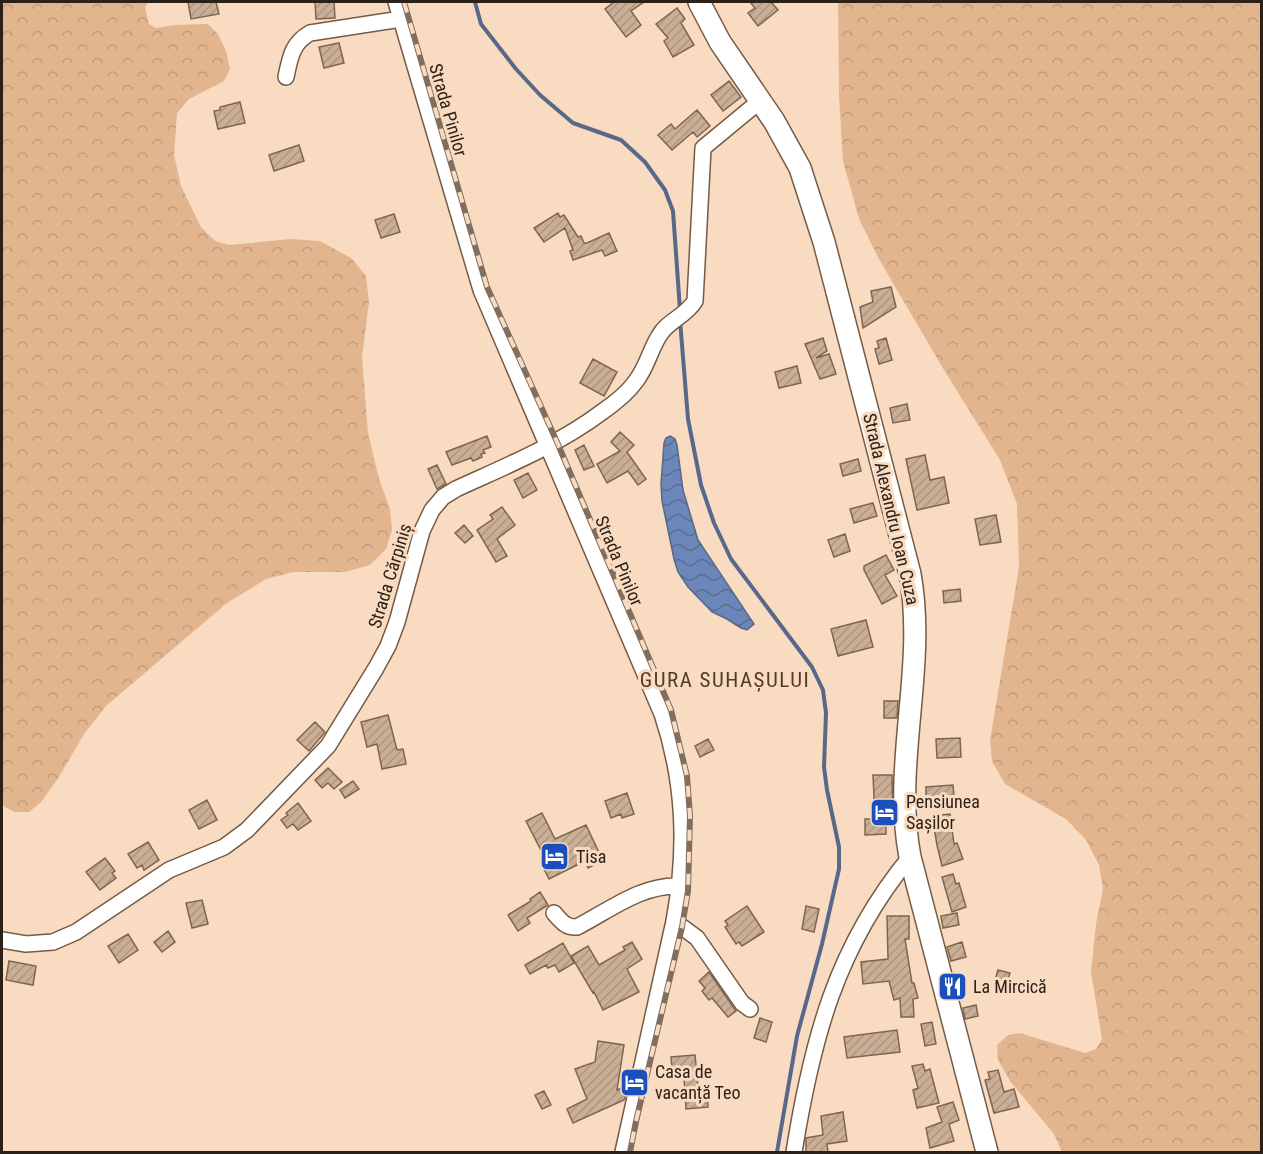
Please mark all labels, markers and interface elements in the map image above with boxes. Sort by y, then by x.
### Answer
street label: Strada Pinilor [425,61,472,159]
street label: Strada Alexandru Ioan Cuza [859,411,924,607]
street label: Strada Pinilor [591,513,648,609]
street label: Strada Cărpiniș [364,521,416,631]
district label: GURA SUHAȘULUI [640,668,810,692]
place label: Pensiunea Sașilor [906,791,980,834]
hotel icon: Pensiunea Sașilor [869,796,901,828]
hotel icon: Tisa [539,841,571,873]
place label: Tisa [576,846,606,867]
restaurant icon: La Mircică [936,971,968,1003]
place label: La Mircică [973,976,1047,997]
place label: Casa de vacanță Teo [655,1061,741,1104]
hotel icon: Casa de vacanță Teo [618,1066,650,1098]

